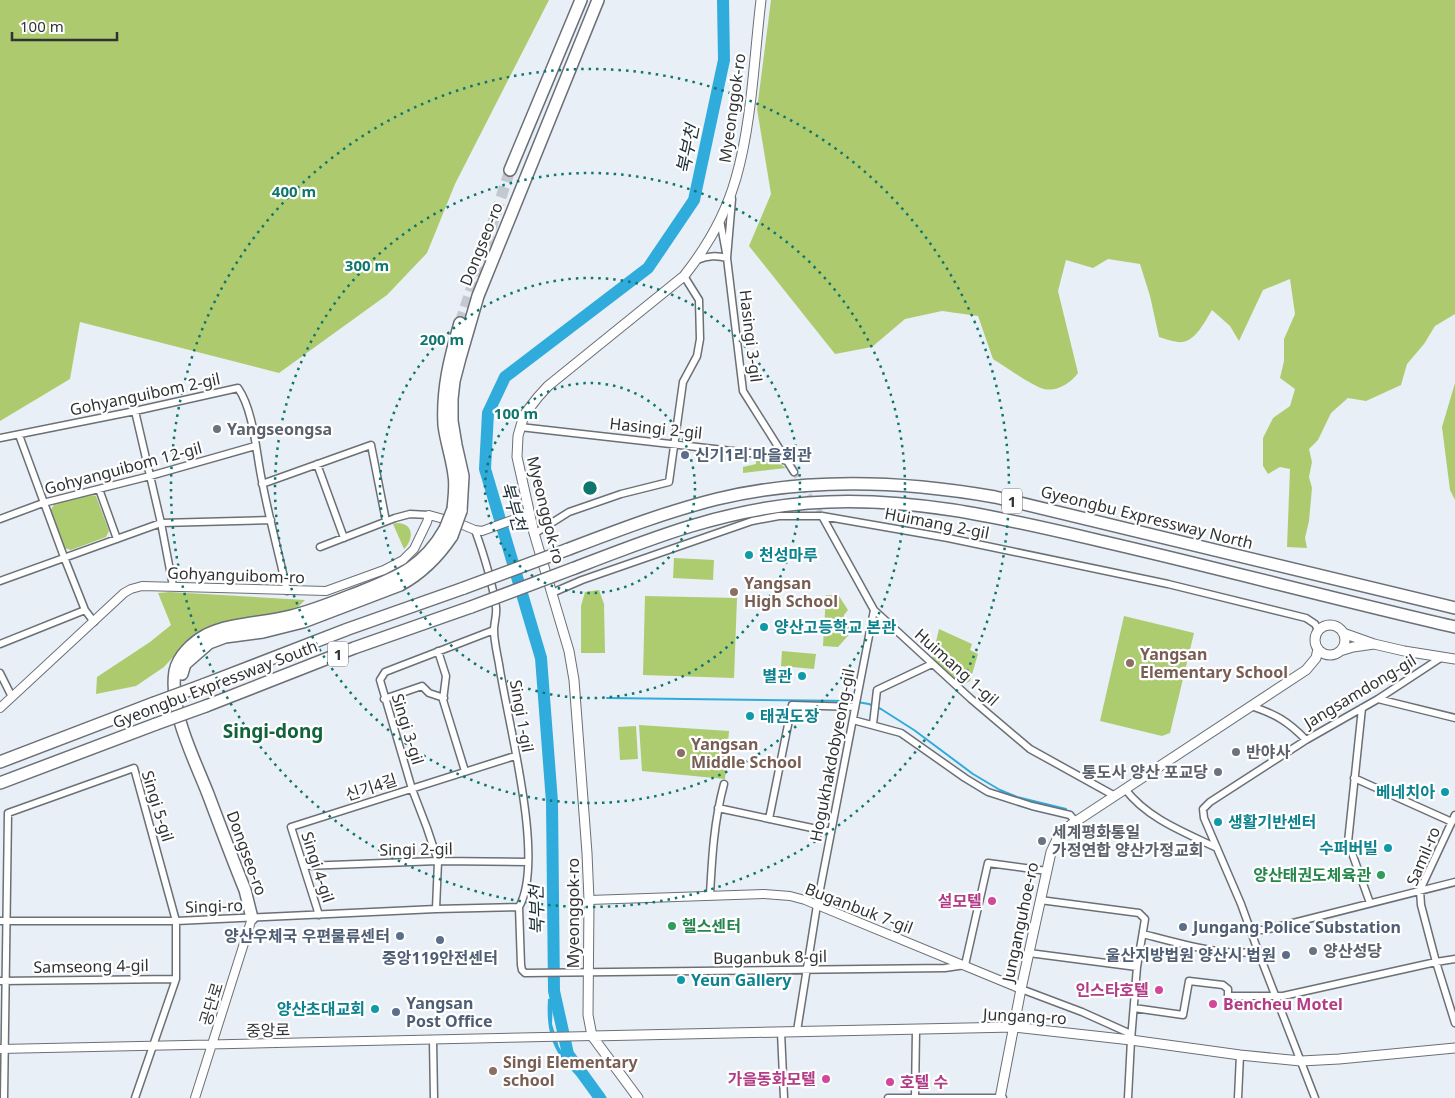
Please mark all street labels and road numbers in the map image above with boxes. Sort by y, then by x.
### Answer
street label: Myeonggok-ro [713,52,751,164]
street label: Dongseo-ro [454,199,508,289]
street label: Hasingi 3-gil [734,288,768,384]
street label: Gohyanguibom 2-gil [68,367,222,421]
street label: Hasingi 2-gil [609,412,703,444]
street label: Gohyanguibom 12-gil [42,436,204,500]
street label: Myeonggok-ro [522,454,570,566]
street label: Gyeongbu Expressway North [1039,480,1255,554]
road number: 1 [1002,488,1022,514]
street label: Huimang 2-gil [883,502,991,544]
street label: Gohyanguibom-ro [167,562,305,588]
street label: Huimang 1-gil [910,623,1004,711]
street label: Gyeongbu Expressway South [109,635,321,733]
road number: 1 [328,642,348,666]
street label: Jangsamdong-gil [1298,649,1420,734]
street label: Hogukhakdobyeong-gil [804,666,860,844]
street label: Singi 1-gil [505,678,539,754]
street label: Singi 3-gil [387,691,429,767]
street label: Singi 5-gil [137,768,179,844]
street label: 신기4길 [342,768,400,806]
street label: Dongseo-ro [222,808,272,898]
street label: Samil-ro [1401,823,1445,889]
street label: Singi 4-gil [296,829,340,905]
street label: Singi 2-gil [379,837,453,861]
street label: Myeonggok-ro [562,858,584,968]
street label: Junganguhoe-ro [996,860,1043,986]
street label: Buganbuk 7-gil [802,877,916,939]
street label: Singi-ro [185,894,243,918]
street label: Buganbuk 8-gil [713,945,827,969]
street label: Samseong 4-gil [33,954,149,978]
street label: 공단로 [194,979,228,1028]
street label: Jungang-ro [981,1003,1067,1029]
street label: 중앙로 [246,1019,291,1041]

